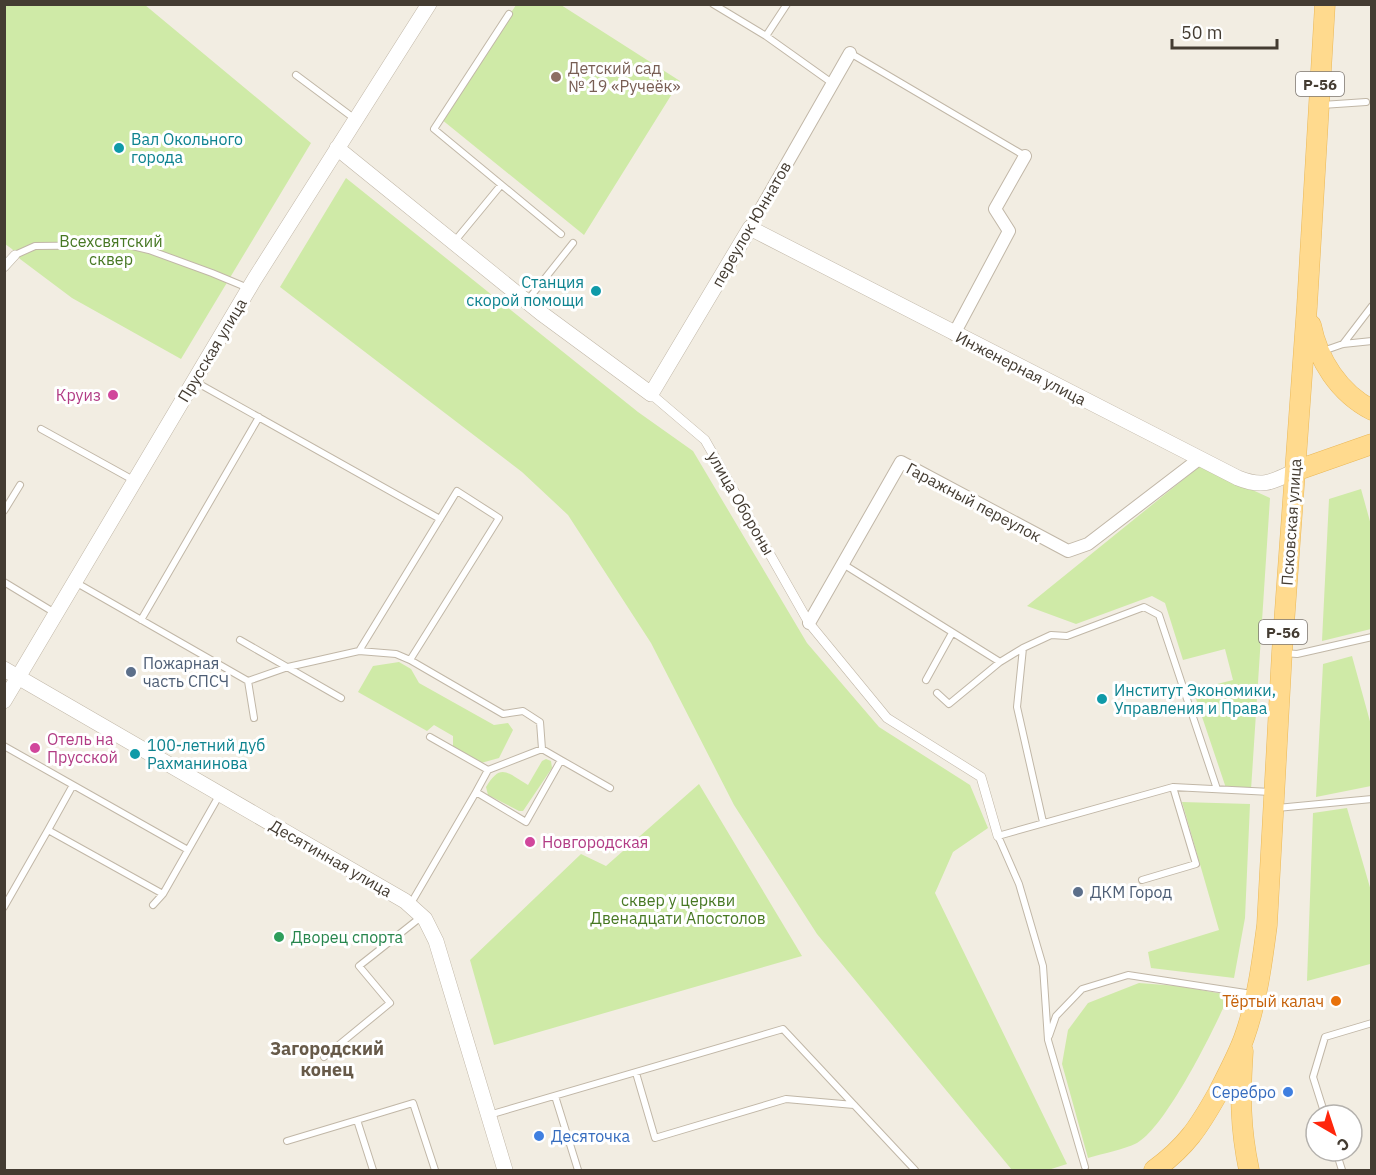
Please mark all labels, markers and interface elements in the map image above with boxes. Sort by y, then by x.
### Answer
scale bar [1172,12,1277,50]
text: 50 m [1181,21,1223,44]
place label: Детский сад № 19 «Ручеёк» [568,58,681,96]
marker: Детский сад № 19 «Ручеёк» [549,70,563,84]
road number: Р-56 [1296,72,1344,96]
place label: Вал Окольного города [131,129,243,167]
marker: Вал Окольного города [112,141,126,155]
street label: переулок Юннатов [707,158,795,290]
park label: Всехсвятский сквер [59,231,163,269]
place label: Станция скорой помощи [466,272,584,310]
marker: Станция скорой помощи [589,284,603,298]
street label: Прусская улица [173,294,251,406]
street label: Инженерная улица [952,326,1090,410]
place label: Круиз [56,385,101,405]
marker: Круиз [106,388,120,402]
street label: улица Обороны [703,447,779,559]
street label: Псковская улица [1277,457,1305,586]
street label: Гаражный переулок [903,458,1045,546]
road number: Р-56 [1259,620,1307,644]
place label: Пожарная часть СПСЧ [143,653,229,691]
marker: Пожарная часть СПСЧ [124,665,138,679]
place label: Институт Экономики, Управления и Права [1114,680,1276,718]
marker: Институт Экономики, Управления и Права [1095,692,1109,706]
place label: Отель на Прусской [47,729,118,767]
place label: 100-летний дуб Рахманинова [147,735,265,773]
marker: Отель на Прусской [28,741,42,755]
marker: 100-летний дуб Рахманинова [128,747,142,761]
street label: Десятинная улица [266,815,396,901]
place label: Новгородская [542,832,648,852]
marker: Новгородская [523,835,537,849]
place label: ДКМ Город [1090,882,1173,902]
marker: ДКМ Город [1071,885,1085,899]
park label: сквер у церкви Двенадцати Апостолов [590,890,766,928]
place label: Дворец спорта [291,927,404,947]
marker: Дворец спорта [272,930,286,944]
place label: Тёртый калач [1222,991,1324,1011]
marker: Тёртый калач [1329,994,1343,1008]
district label: Загородский конец [270,1037,384,1081]
place label: Серебро [1212,1082,1276,1102]
marker: Серебро [1281,1085,1295,1099]
north arrow [1304,1103,1364,1163]
place label: Десяточка [551,1126,630,1146]
marker: Десяточка [532,1129,546,1143]
text: С [1333,1134,1354,1156]

